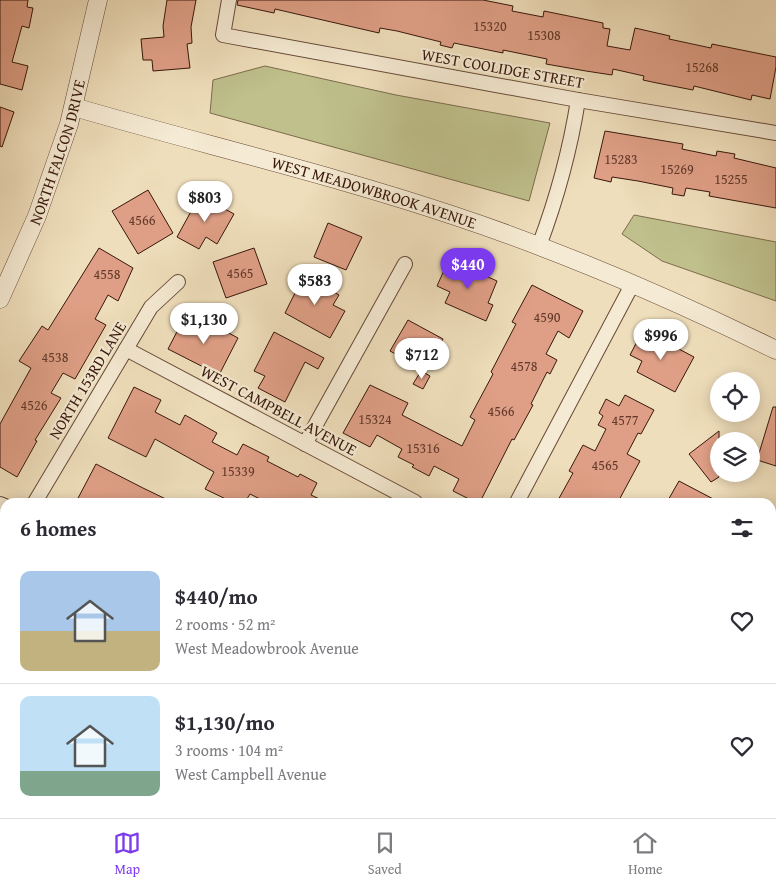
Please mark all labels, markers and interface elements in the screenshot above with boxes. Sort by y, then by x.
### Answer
house number: 15320 [473,16,507,36]
house number: 15308 [527,25,561,45]
street label: WEST COOLIDGE STREET [420,42,586,94]
house number: 15268 [685,57,719,77]
street label: NORTH FALCON DRIVE [23,77,91,229]
house number: 15283 [604,149,638,169]
street label: WEST MEADOWBROOK AVENUE [269,150,480,234]
house number: 15269 [660,159,694,179]
house number: 15255 [714,169,748,189]
pin: $803 [175,180,235,223]
text: $803 [188,185,222,209]
house number: 4566 [129,210,156,230]
pin: $440 [438,248,498,290]
text: $440 [451,252,485,276]
house number: 4565 [227,263,253,283]
house number: 4558 [94,264,121,284]
pin: $583 [285,264,345,306]
text: $583 [298,268,332,292]
pin: $1,130 [163,302,245,345]
text: $1,130 [181,307,227,331]
house number: 4590 [534,307,561,327]
street label: NORTH 153RD LANE [42,316,132,444]
pin: $996 [631,318,691,361]
text: $996 [644,323,678,347]
pin: $712 [392,338,452,380]
text: $712 [405,342,439,366]
house number: 4538 [42,347,69,367]
house number: 4578 [511,356,538,376]
street label: WEST CAMPBELL AVENUE [197,359,361,461]
map controls [710,372,760,482]
button: locate [710,372,760,422]
house number: 4526 [21,395,48,415]
house number: 4566 [488,401,515,421]
house number: 15324 [358,409,392,429]
house number: 4577 [612,410,639,430]
button: layers [710,432,760,482]
house number: 15316 [406,438,440,458]
house number: 4565 [592,455,618,475]
house number: 15339 [221,461,255,481]
text: 6 homes [20,513,96,544]
icon: filters [728,514,756,542]
text: $440/mo [175,581,258,612]
icon: home [60,591,120,651]
icon: heart [728,607,756,635]
text: 2 rooms · 52 m² [175,612,275,636]
text: West Meadowbrook Avenue [175,636,359,660]
text: $1,130/mo [175,707,275,738]
icon: home [60,716,120,776]
icon: heart [728,732,756,760]
text: 3 rooms · 104 m² [175,738,283,762]
text: West Campbell Avenue [175,762,326,786]
tab: Map [113,829,141,879]
tab: Saved [368,829,402,879]
tab: Home [628,829,663,879]

